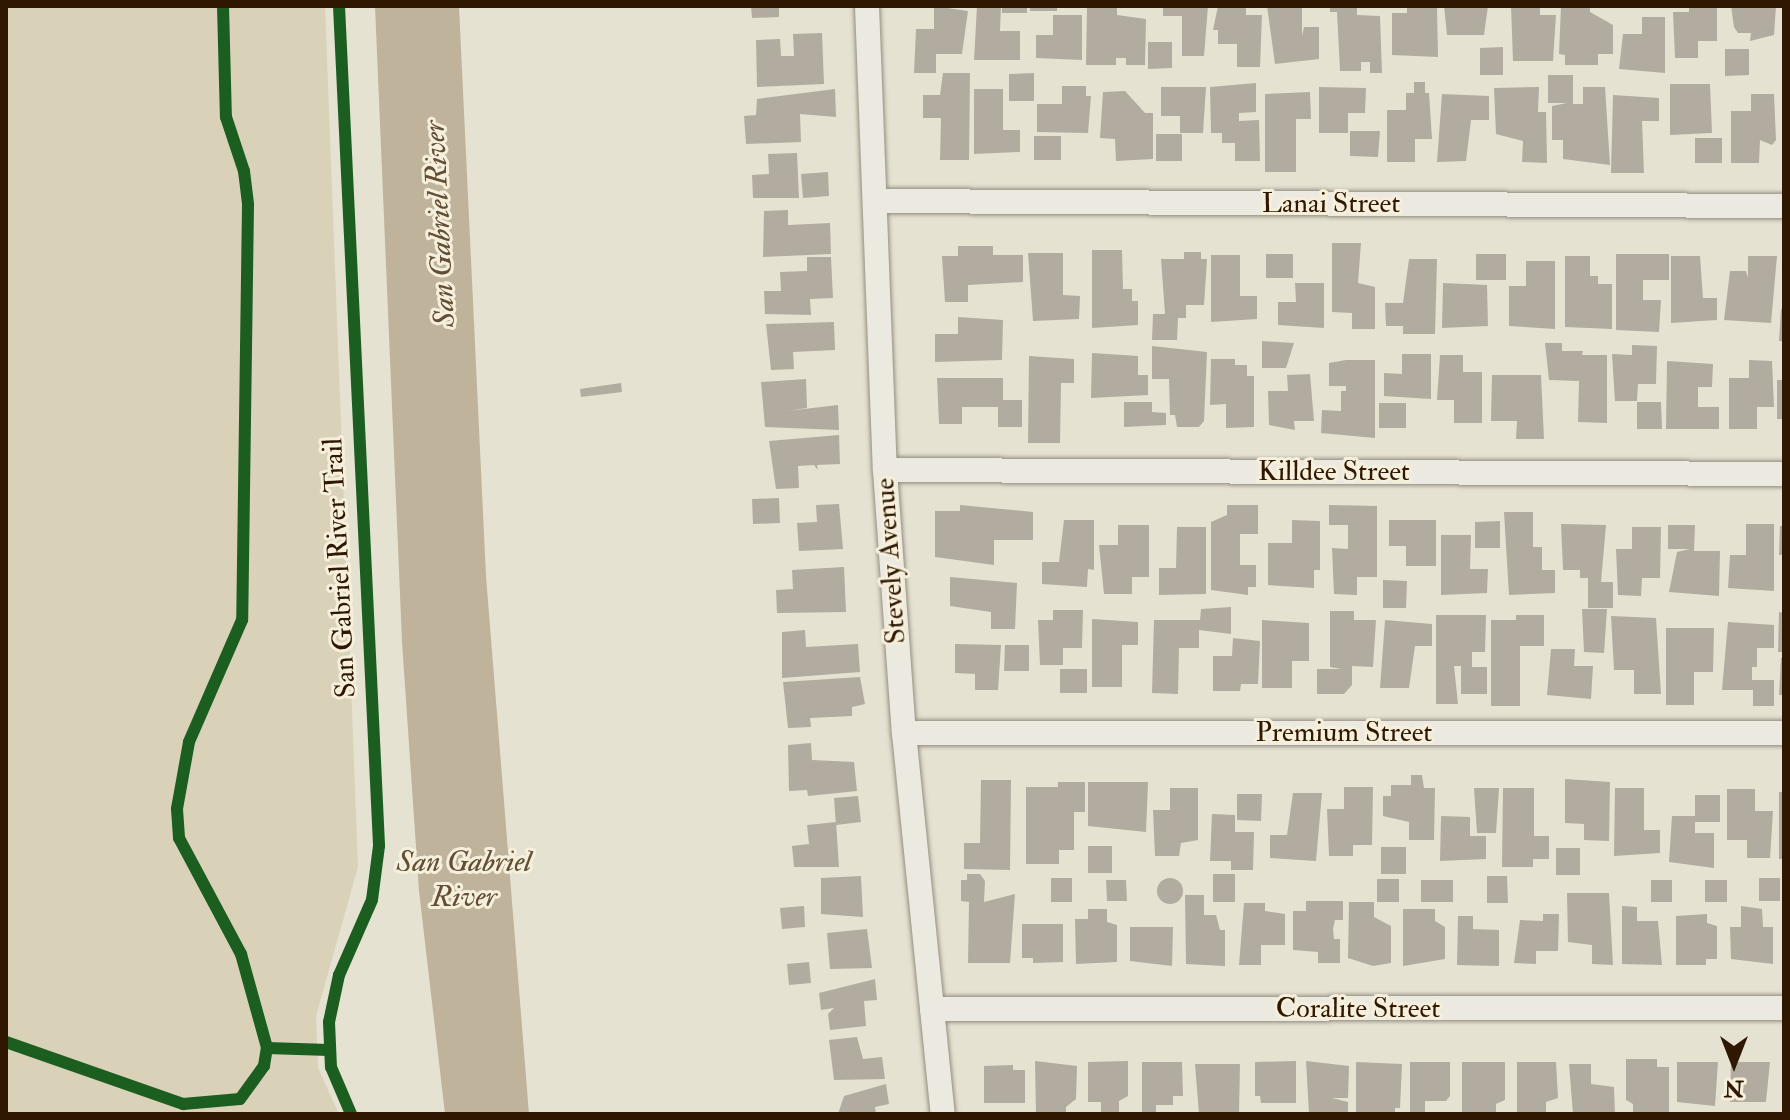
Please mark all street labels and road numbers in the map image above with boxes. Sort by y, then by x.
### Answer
street label: Lanai Street [1262,187,1400,221]
street label: San Gabriel River Trail [316,437,364,699]
street label: Killdee Street [1258,455,1410,489]
street label: Stevely Avenue [868,477,914,645]
street label: Premium Street [1256,716,1432,750]
street label: Coralite Street [1276,992,1440,1026]

